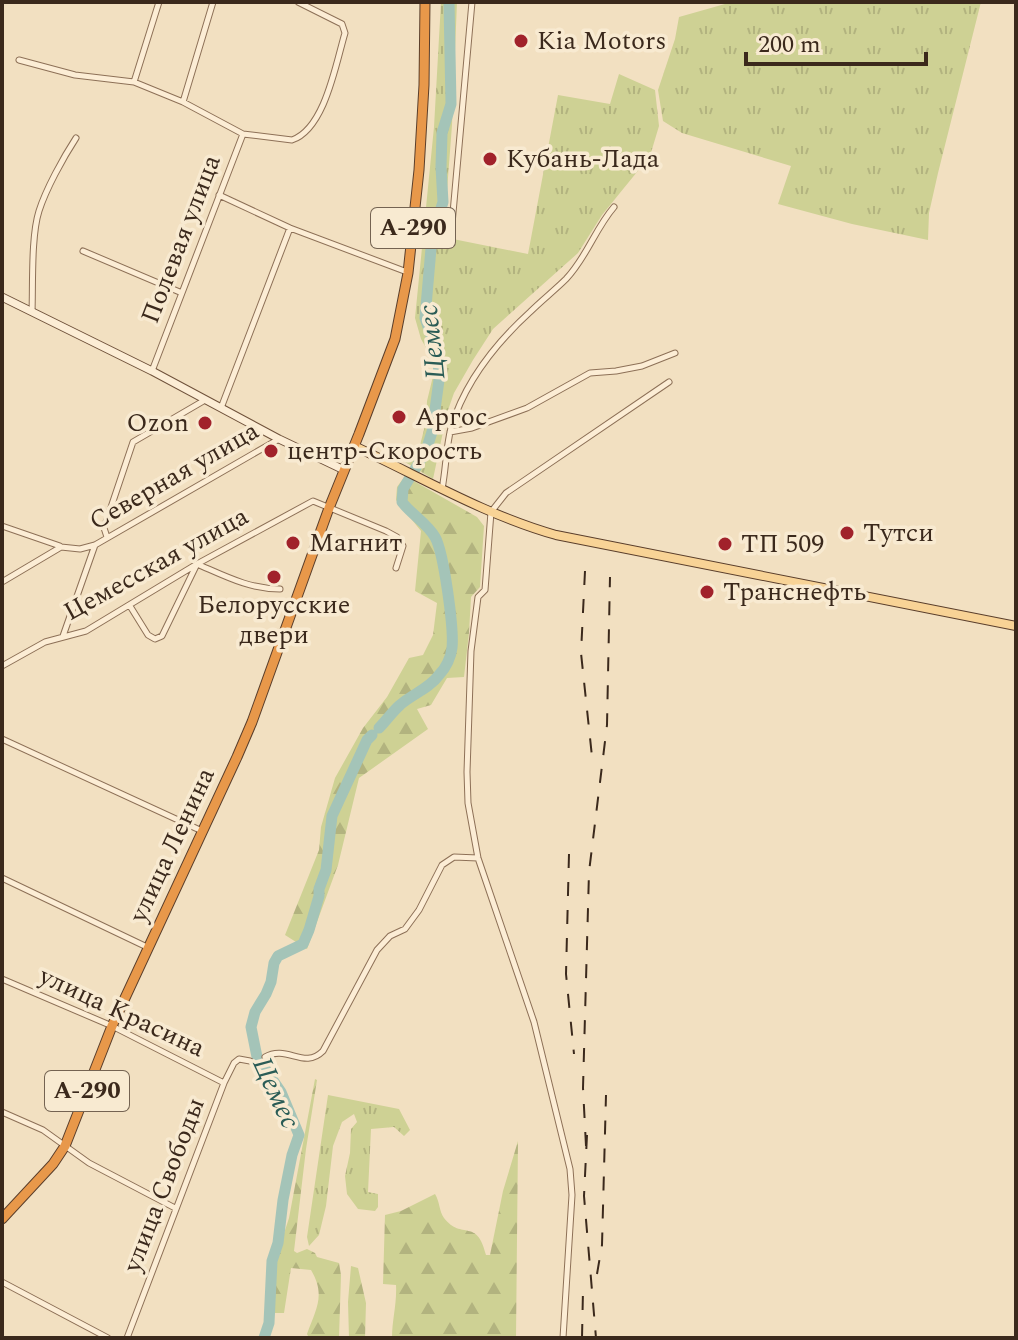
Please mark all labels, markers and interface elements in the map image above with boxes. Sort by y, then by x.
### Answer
scale bar [746,16,926,66]
place label: Kia Motors [537,21,667,61]
text: 200 m [758,27,821,63]
marker: Kia Motors [512,32,530,50]
place label: Кубань-Лада [506,139,660,179]
street label: Полевая улица [130,149,232,329]
marker: Кубань-Лада [481,150,499,168]
road number: А-290 [371,208,455,248]
water label: Цемес [407,302,457,382]
place label: Аргос [415,397,487,437]
place label: Ozon [127,403,189,443]
marker: Аргос [390,408,408,426]
street label: Северная улица [82,411,267,541]
marker: Ozon [196,414,214,432]
place label: центр-Скорость [287,431,482,471]
marker: центр-Скорость [262,442,280,460]
street label: Цемесская улица [56,496,256,631]
place label: Тутси [863,513,934,553]
place label: Магнит [309,523,403,563]
place label: ТП 509 [741,524,824,564]
marker: Тутси [838,524,856,542]
marker: Магнит [284,534,302,552]
marker: ТП 509 [716,535,734,553]
marker: Белорусские двери [265,568,283,586]
place label: Транснефть [723,572,866,612]
marker: Транснефть [698,583,716,601]
place label: Белорусские двери [198,585,350,655]
street label: улица Ленина [118,761,226,930]
street label: улица Красина [32,956,212,1068]
water label: Цемес [241,1050,311,1136]
road number: А-290 [45,1071,129,1111]
street label: улица Свободы [112,1092,216,1279]

